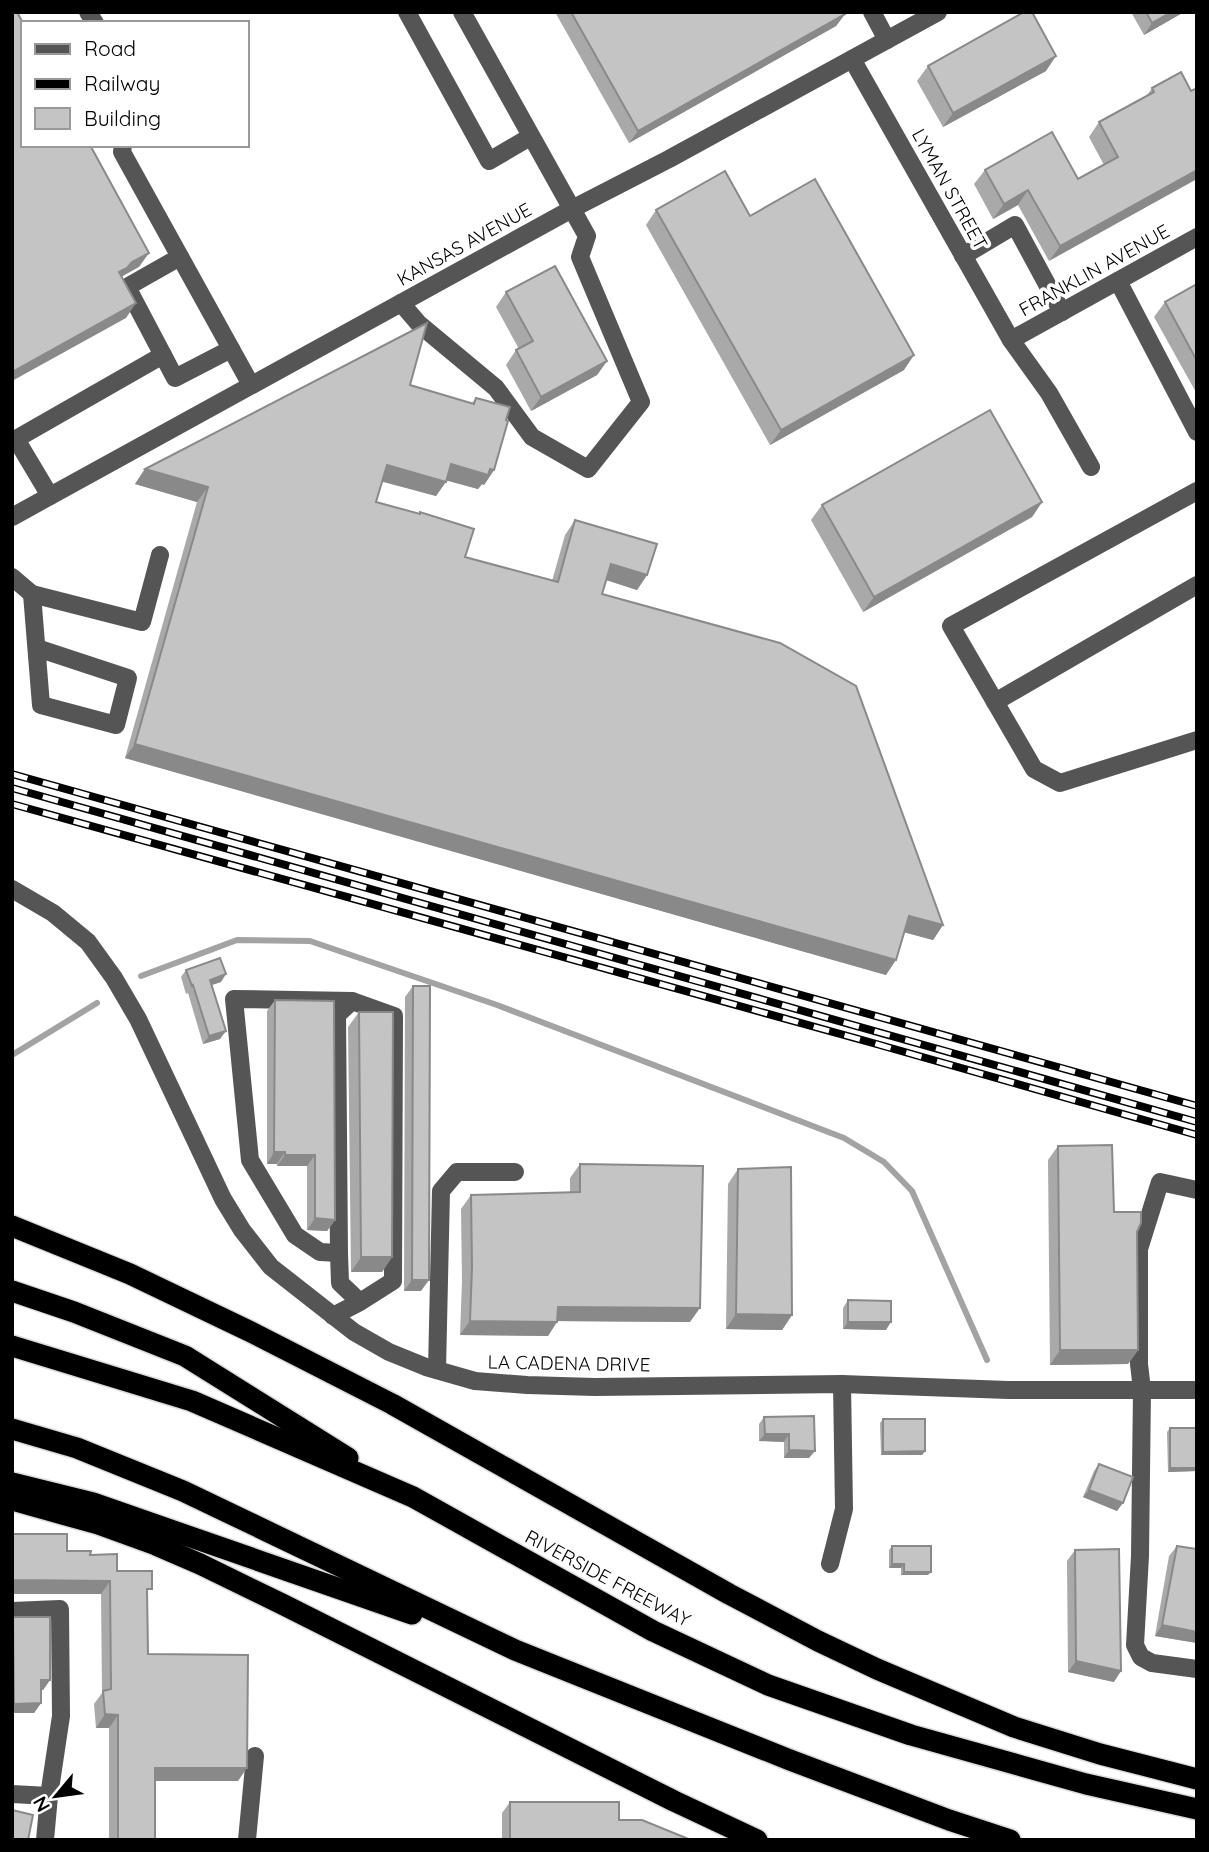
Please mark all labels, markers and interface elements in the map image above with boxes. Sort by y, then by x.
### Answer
legend [21,21,248,147]
text: Road [84,35,136,61]
text: Railway [84,70,160,96]
text: Building [84,105,161,131]
street label: LYMAN STREET [907,124,993,254]
street label: KANSAS AVENUE [393,197,535,291]
street label: FRANKLIN AVENUE [1015,219,1173,321]
street label: LA CADENA DRIVE [487,1350,651,1376]
street label: RIVERSIDE FREEWAY [521,1524,695,1632]
north arrow [21,1761,91,1831]
text: N [27,1792,55,1816]

